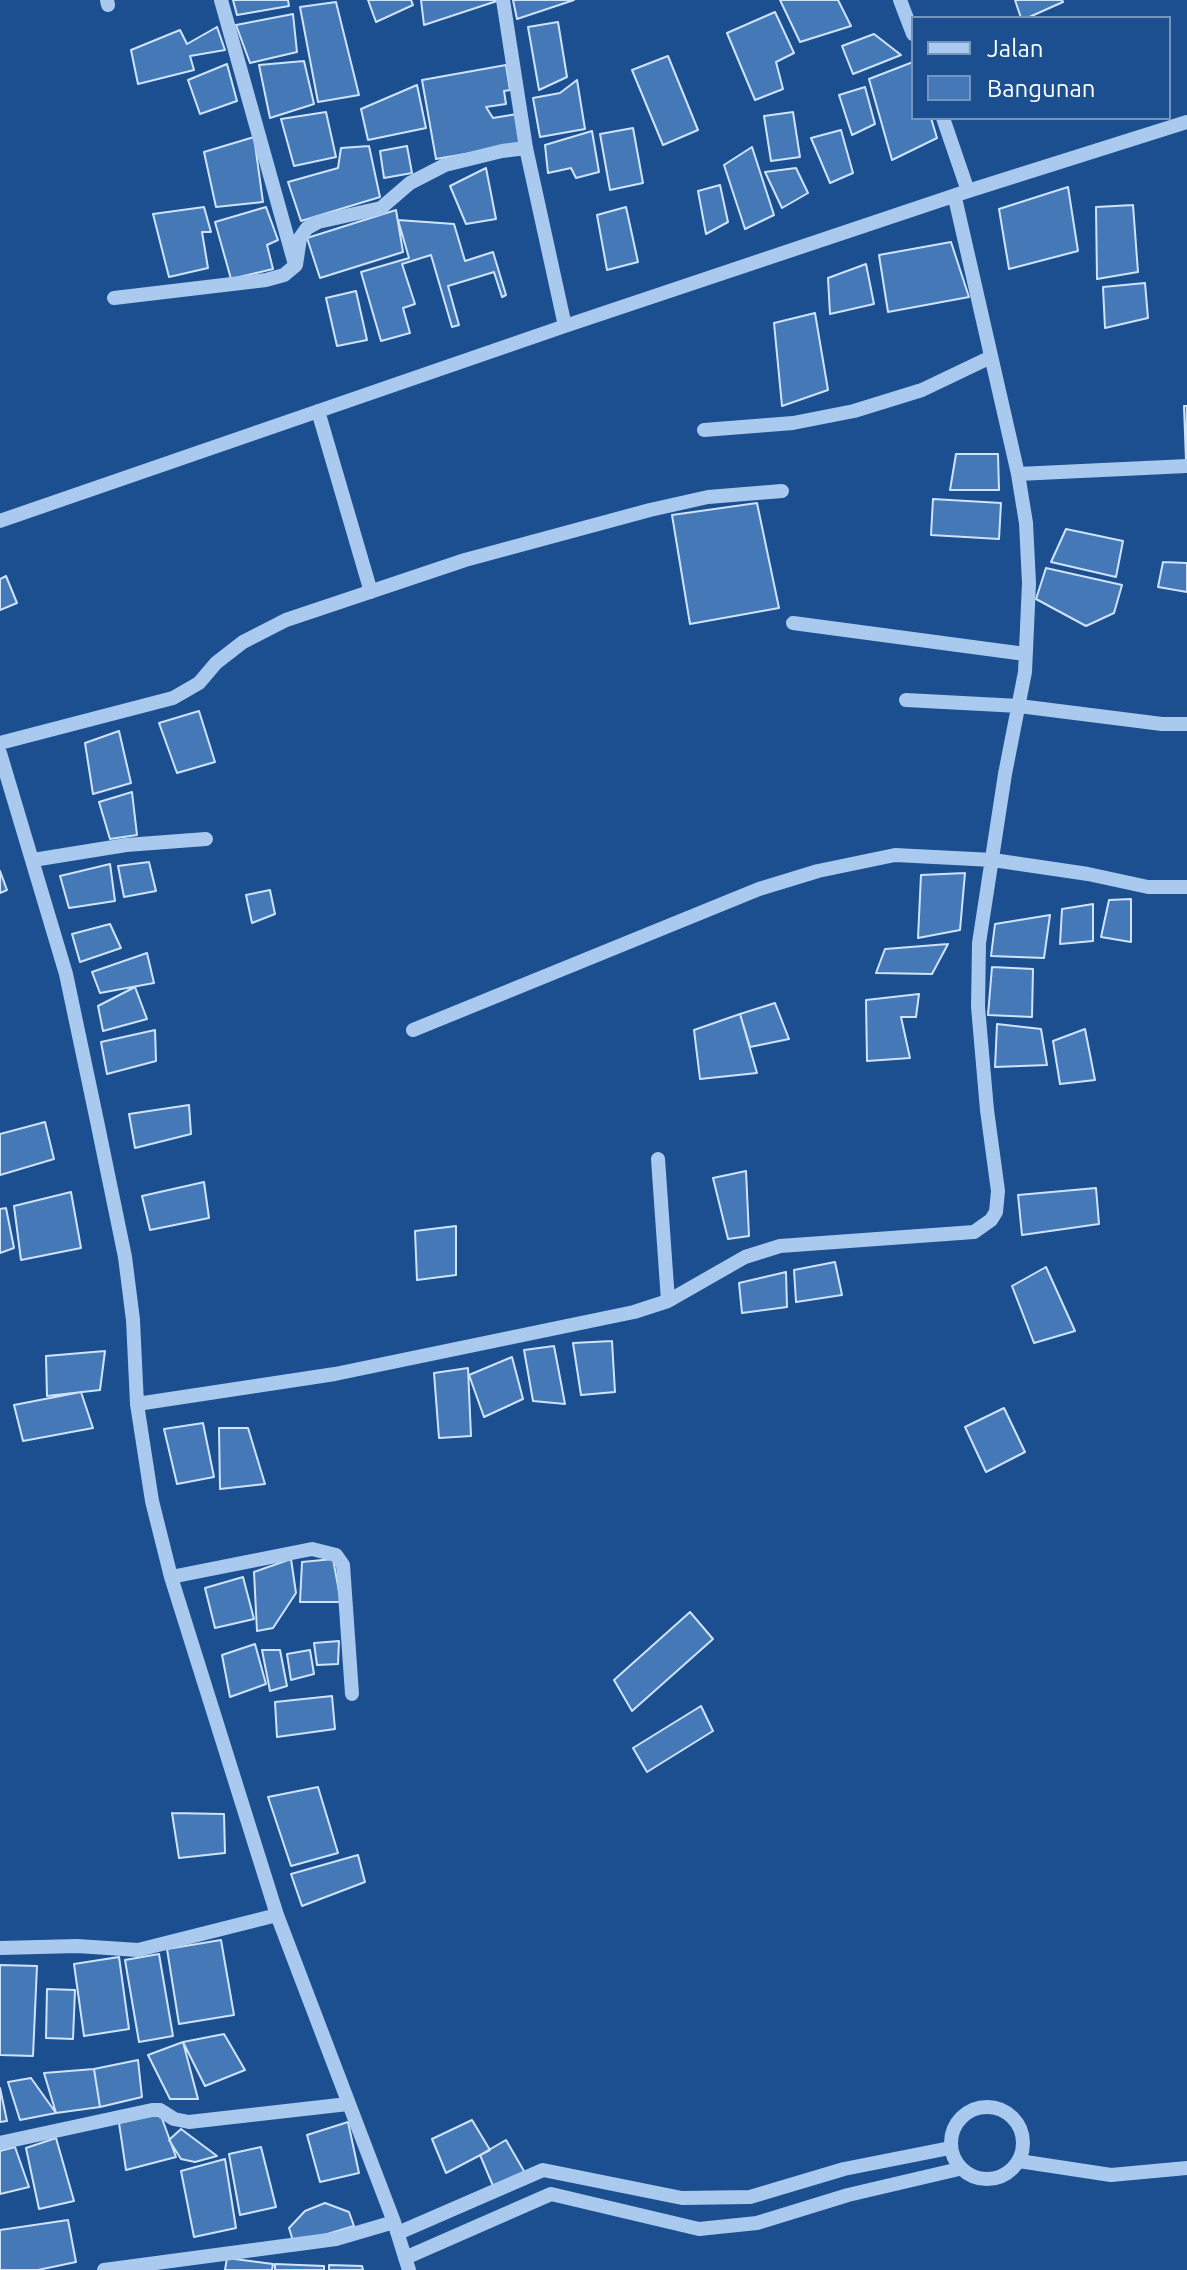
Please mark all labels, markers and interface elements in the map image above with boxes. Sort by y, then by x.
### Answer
legend [911,16,1171,120]
text: Jalan [987,35,1044,62]
text: Bangunan [987,75,1096,102]

